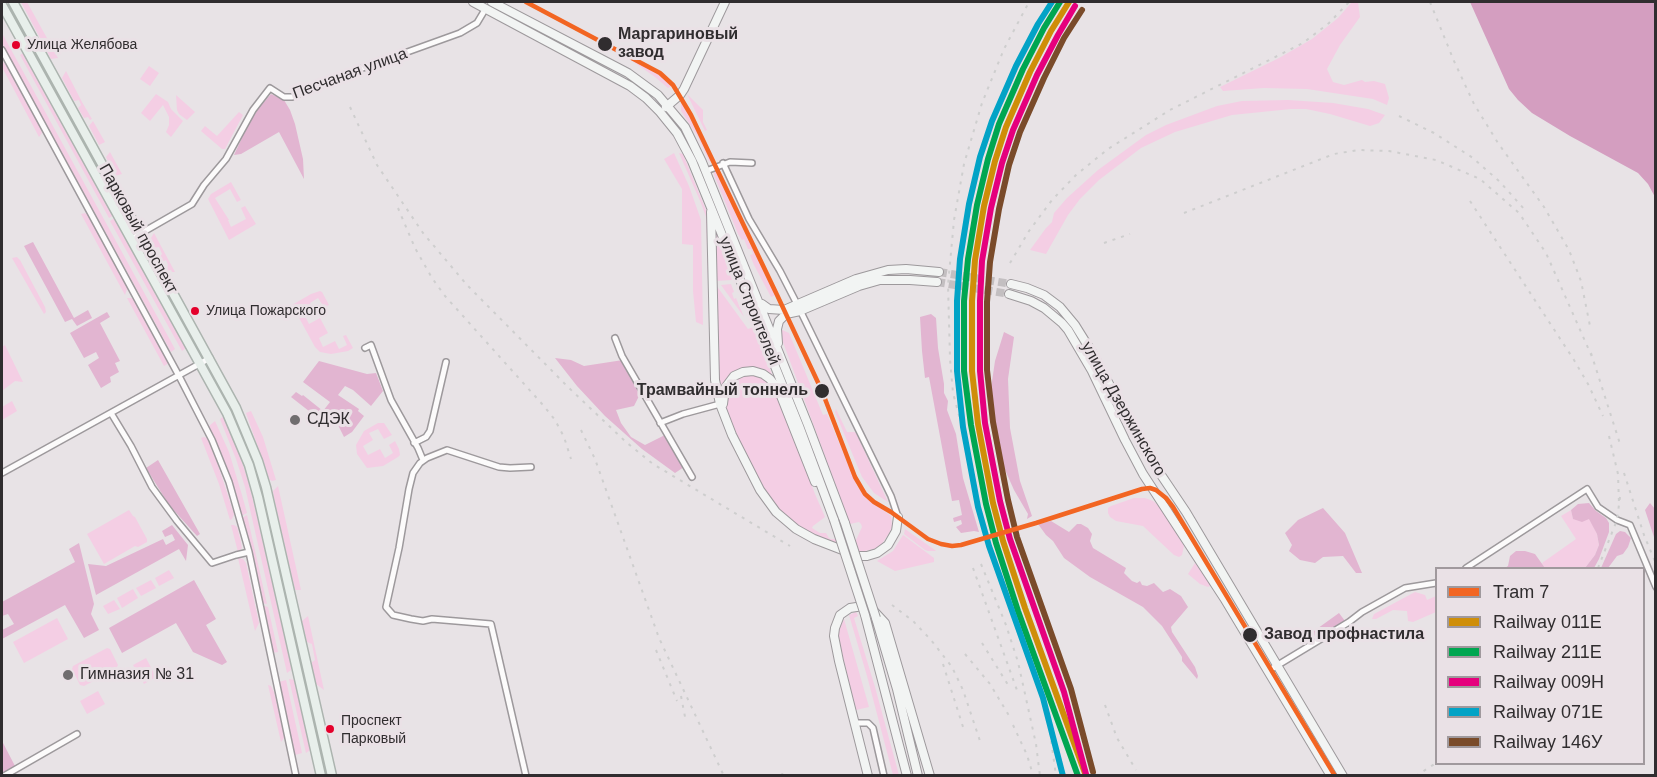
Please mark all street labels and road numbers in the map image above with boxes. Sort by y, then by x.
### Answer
street label: Песчаная улица [290,44,410,104]
street label: Парковый проспект [94,161,182,297]
street label: улица Строителей [714,234,784,368]
street label: улица Дзержинского [1077,339,1169,479]

